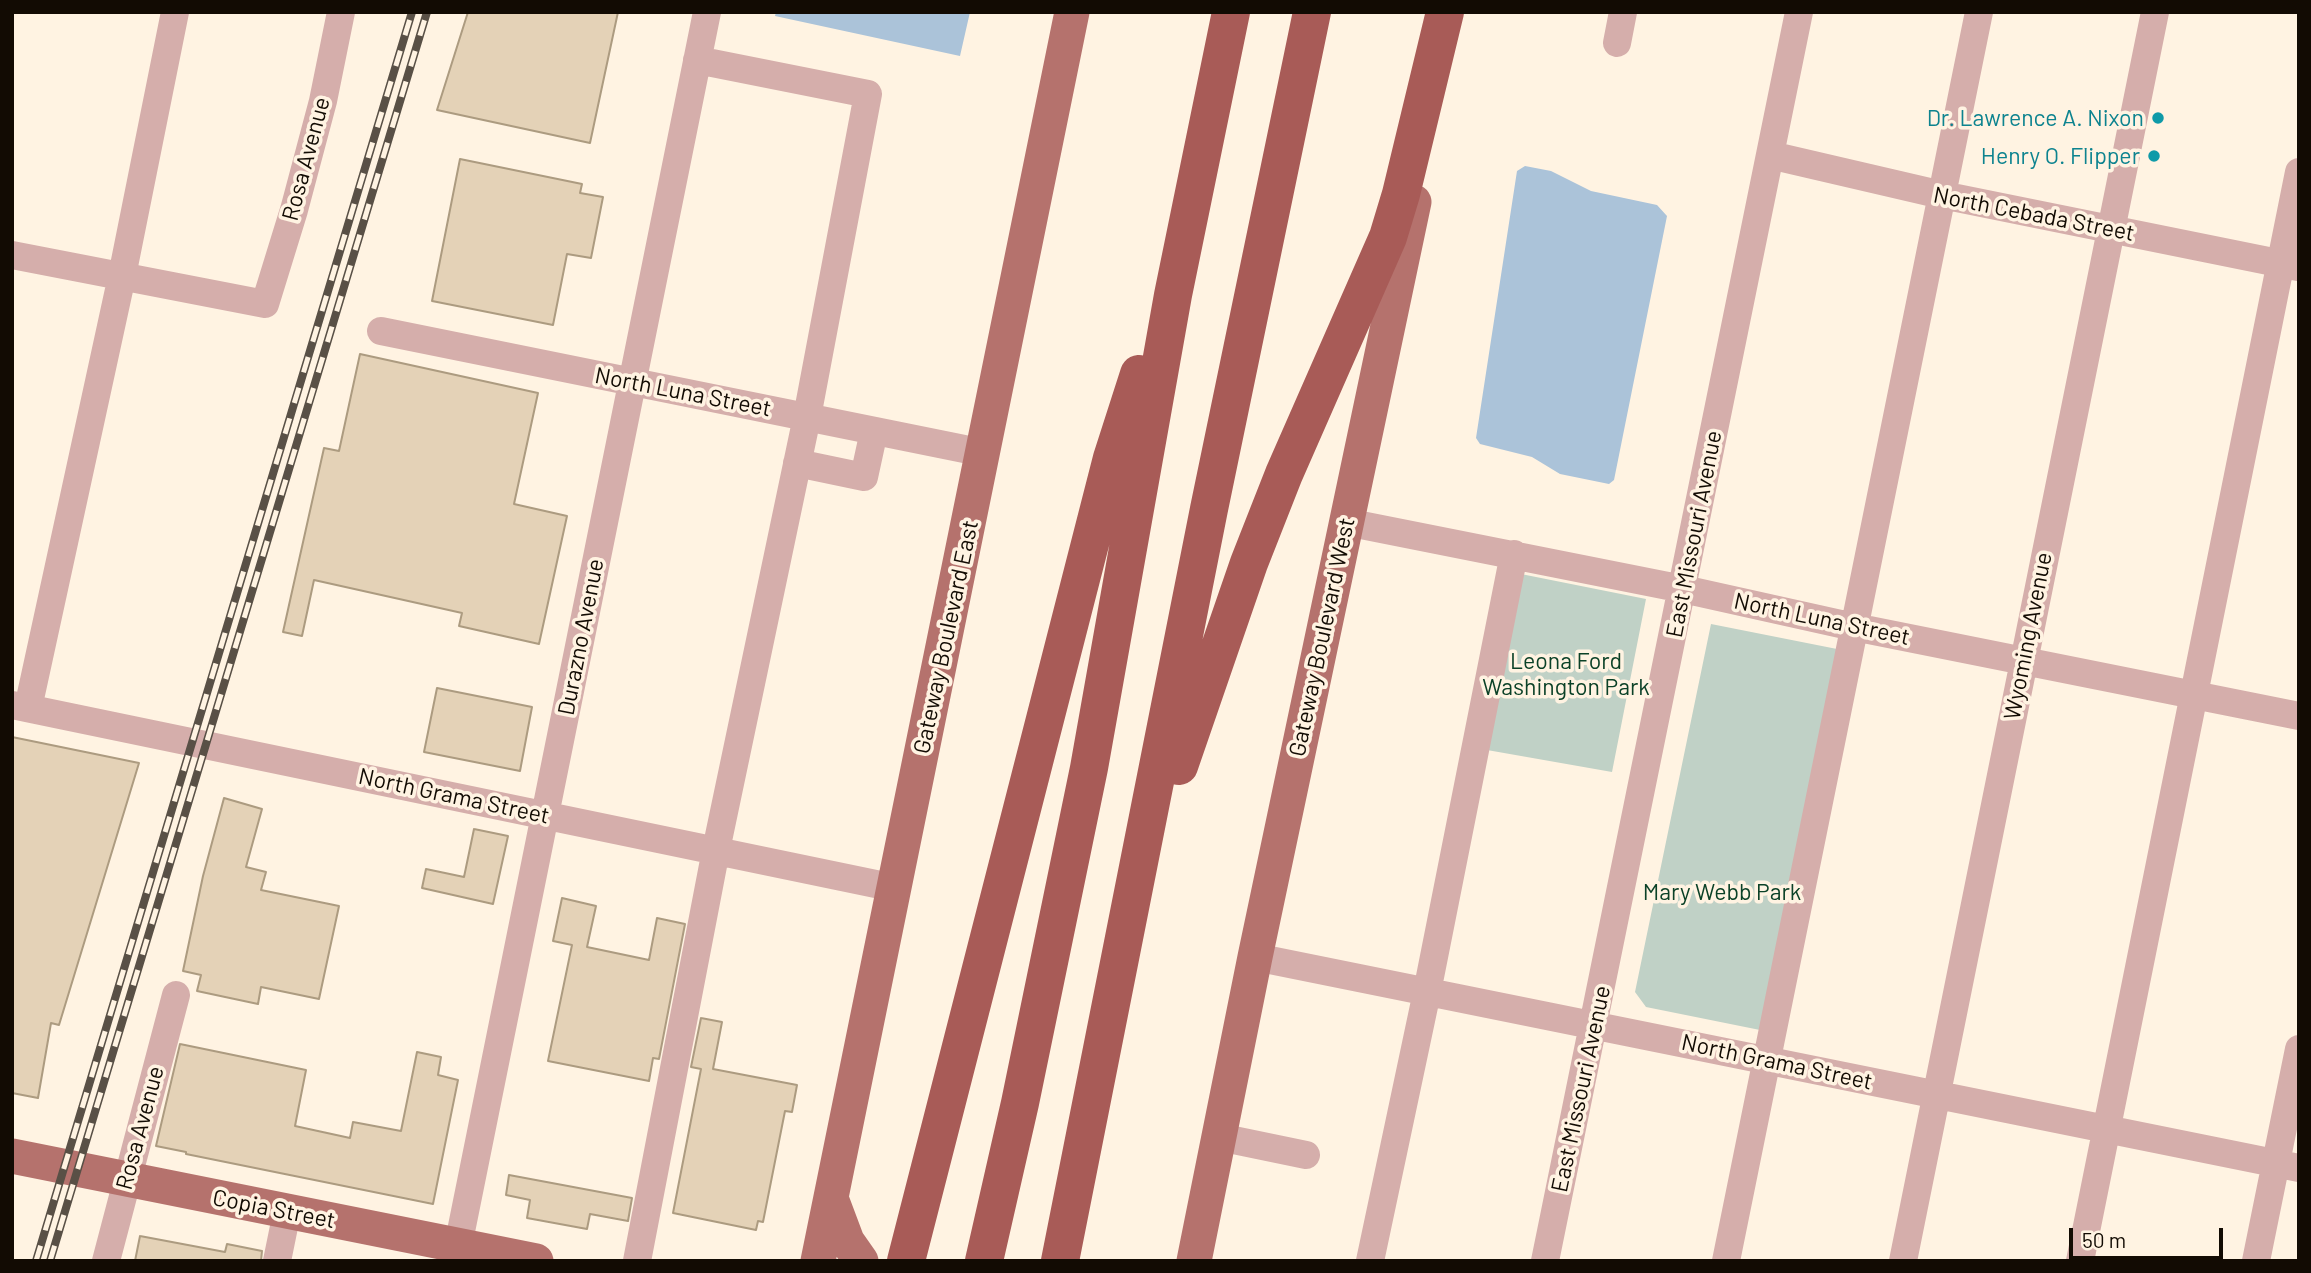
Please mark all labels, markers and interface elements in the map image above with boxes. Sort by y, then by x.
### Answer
street label: Rosa Avenue [276,94,336,224]
place label: Dr. Lawrence A. Nixon [1927,104,2144,132]
marker: Dr. Lawrence A. Nixon [2150,110,2166,126]
place label: Henry O. Flipper [1981,142,2140,170]
marker: Henry O. Flipper [2146,148,2162,164]
street label: North Cebada Street [1931,181,2137,247]
street label: North Luna Street [592,361,774,423]
street label: East Missouri Avenue [1660,428,1728,640]
street label: Gateway Boulevard West [1283,515,1361,759]
street label: Gateway Boulevard East [908,518,984,756]
street label: Wyoming Avenue [1998,550,2058,722]
street label: Durazno Avenue [552,556,610,718]
street label: North Luna Street [1732,587,1912,651]
park label: Leona Ford Washington Park [1482,647,1650,701]
street label: North Grama Street [356,762,552,830]
park label: Mary Webb Park [1643,878,1801,906]
street label: East Missouri Avenue [1546,983,1616,1195]
street label: North Grama Street [1679,1028,1875,1096]
street label: Rosa Avenue [110,1063,170,1193]
street label: Copia Street [210,1184,338,1234]
scale bar [2073,1214,2227,1258]
text: 50 m [2082,1227,2126,1252]

